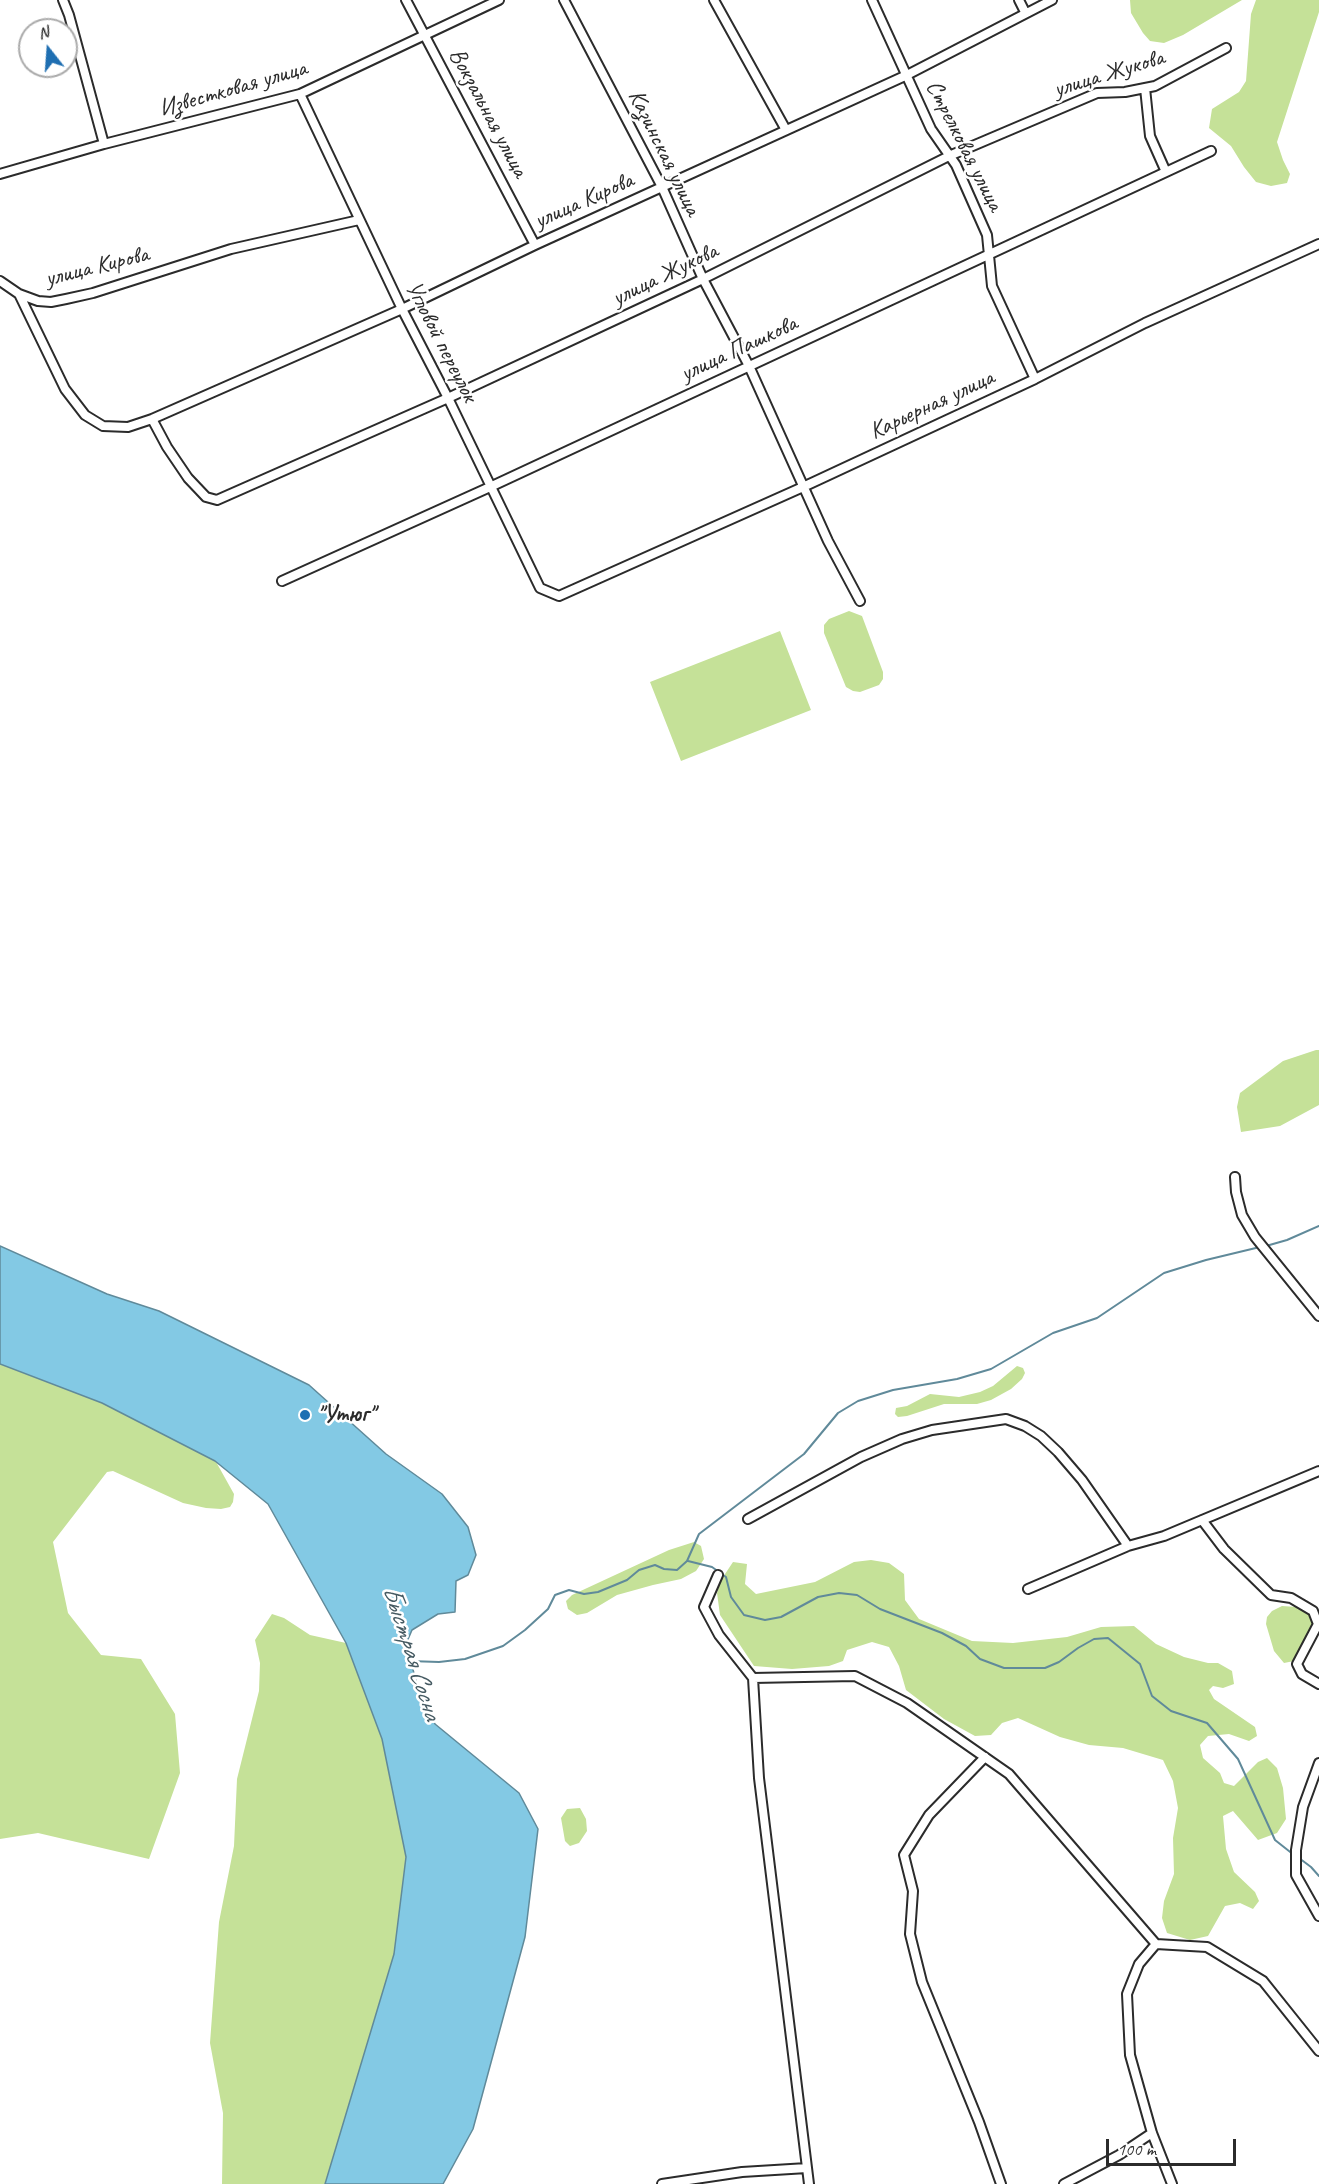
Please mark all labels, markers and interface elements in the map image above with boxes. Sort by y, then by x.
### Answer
north arrow [18,18,78,78]
text: N [36,22,51,44]
street label: Вокзальная улица [442,44,534,182]
street label: улица Жукова [1050,44,1168,104]
street label: Известковая улица [156,54,310,124]
street label: Стрелковая улица [919,76,1009,216]
street label: Казинская улица [621,85,707,221]
street label: улица Кирова [530,166,638,236]
street label: улица Жукова [607,237,723,313]
street label: улица Кирова [42,240,152,294]
street label: Угловой переулок [398,277,484,407]
street label: улица Пашкова [676,309,802,389]
street label: Карьерная улица [865,364,999,446]
place label: "Утюг" [317,1401,374,1429]
marker: "Утюг" [298,1408,312,1422]
water label: Быстрая Сосна [375,1582,447,1724]
scale bar [1109,2127,1240,2165]
text: 100 m [1117,2138,1156,2160]

